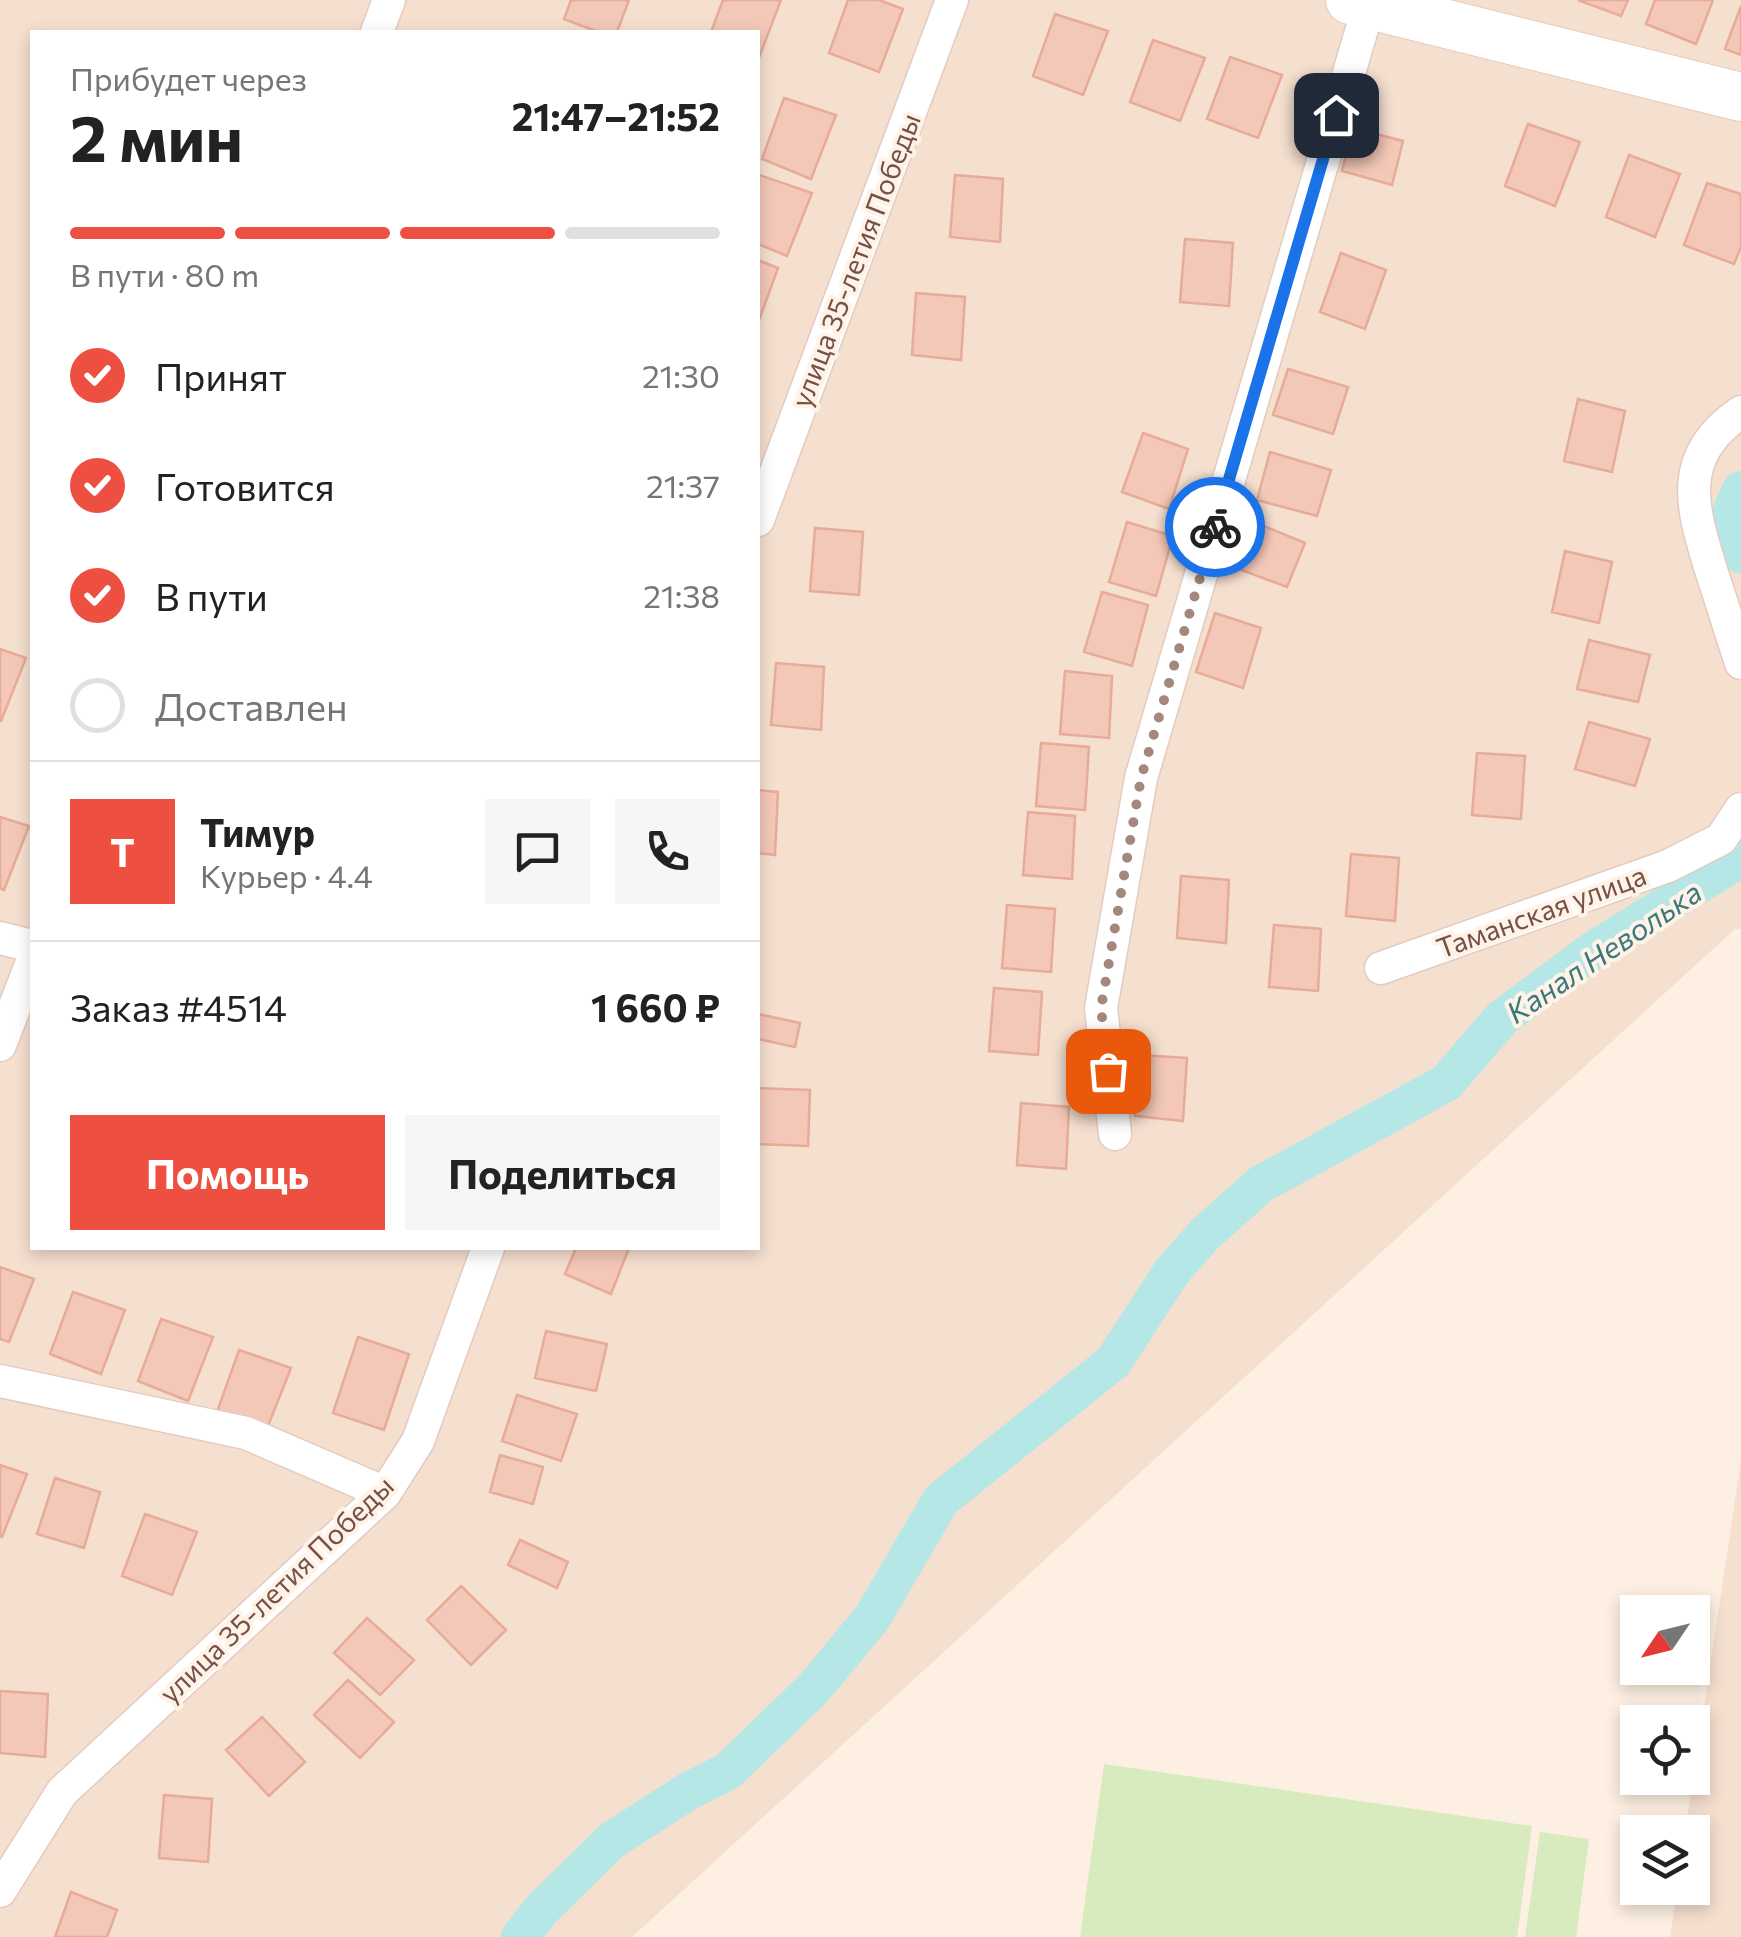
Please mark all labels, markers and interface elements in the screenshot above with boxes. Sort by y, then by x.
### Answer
text: Прибудет через [70,58,307,98]
pin [1294,73,1379,158]
icon: home [1309,88,1364,143]
text: 21:47–21:52 [512,92,720,139]
text: 2 мин [70,96,243,175]
street label: улица 35-летия Победы [783,108,927,412]
text: В пути · 80 m [70,254,259,294]
icon: check [70,348,125,403]
text: Принят [155,352,287,399]
text: 21:30 [642,355,720,395]
icon: check [70,458,125,513]
text: Готовится [155,462,335,509]
text: 21:37 [646,465,720,505]
courier [1165,477,1265,577]
icon: bike [1188,500,1243,555]
icon: check [70,568,125,623]
text: В пути [155,572,268,619]
text: 21:38 [643,575,720,615]
text: Доставлен [155,682,348,729]
button: chat [485,799,590,904]
button: phone [615,799,720,904]
text: Тимур [200,808,315,855]
text: Т [110,828,135,875]
text: Курьер · 4.4 [200,855,373,895]
street label: Таманская улица [1432,857,1650,965]
water label: Канал Неволька [1498,872,1708,1030]
text: Заказ #4514 [70,983,287,1030]
text: 1 660 ₽ [591,983,720,1030]
pin [1066,1029,1151,1114]
icon: bag [1081,1044,1136,1099]
button: Помощь [70,1115,385,1230]
button: Поделиться [405,1115,720,1230]
street label: улица 35-летия Победы [152,1468,400,1710]
north arrow [1620,1595,1710,1685]
map controls [1620,1595,1710,1905]
button: locate [1620,1705,1710,1795]
button: layers [1620,1815,1710,1905]

